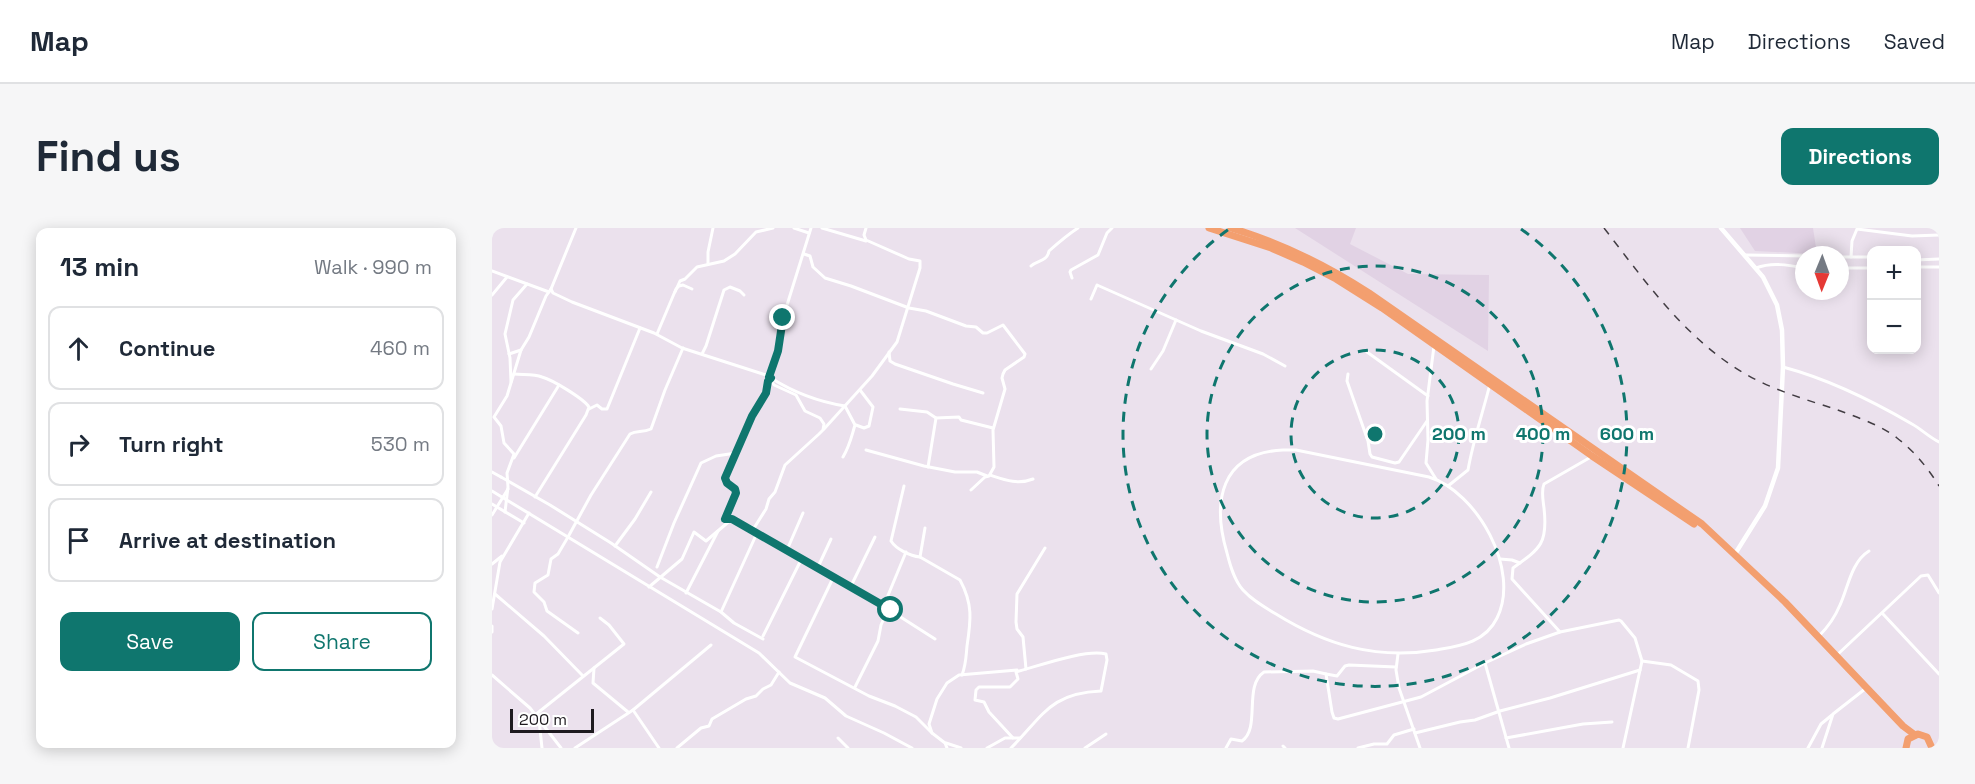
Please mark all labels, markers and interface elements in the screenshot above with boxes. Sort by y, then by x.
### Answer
text: Map [30,23,89,59]
text: Map [1671,28,1715,55]
text: Directions [1748,28,1851,55]
text: Saved [1884,28,1945,55]
button: Directions [1781,128,1939,185]
text: Find us [36,130,181,183]
north arrow [1795,246,1849,300]
map controls [1867,246,1921,354]
button: + [1867,246,1921,300]
text: 13 min [60,250,139,284]
text: Walk · 990 m [314,254,432,280]
button: − [1867,300,1921,354]
route end [769,304,795,330]
icon: ahead [62,332,95,365]
text: Continue [119,334,215,362]
text: 460 m [370,335,430,361]
text: 200 m [1432,422,1486,445]
text: 400 m [1516,422,1570,445]
text: 600 m [1600,422,1654,445]
centre of rings [1365,424,1385,444]
icon: right [62,428,95,461]
text: Turn right [119,430,224,458]
text: 530 m [371,431,430,457]
icon: arrive [62,524,95,557]
text: Arrive at destination [119,526,336,554]
route start [877,596,903,622]
button: Save [60,612,240,671]
button: Share [252,612,432,671]
scale bar [510,706,594,733]
text: 200 m [519,709,567,730]

